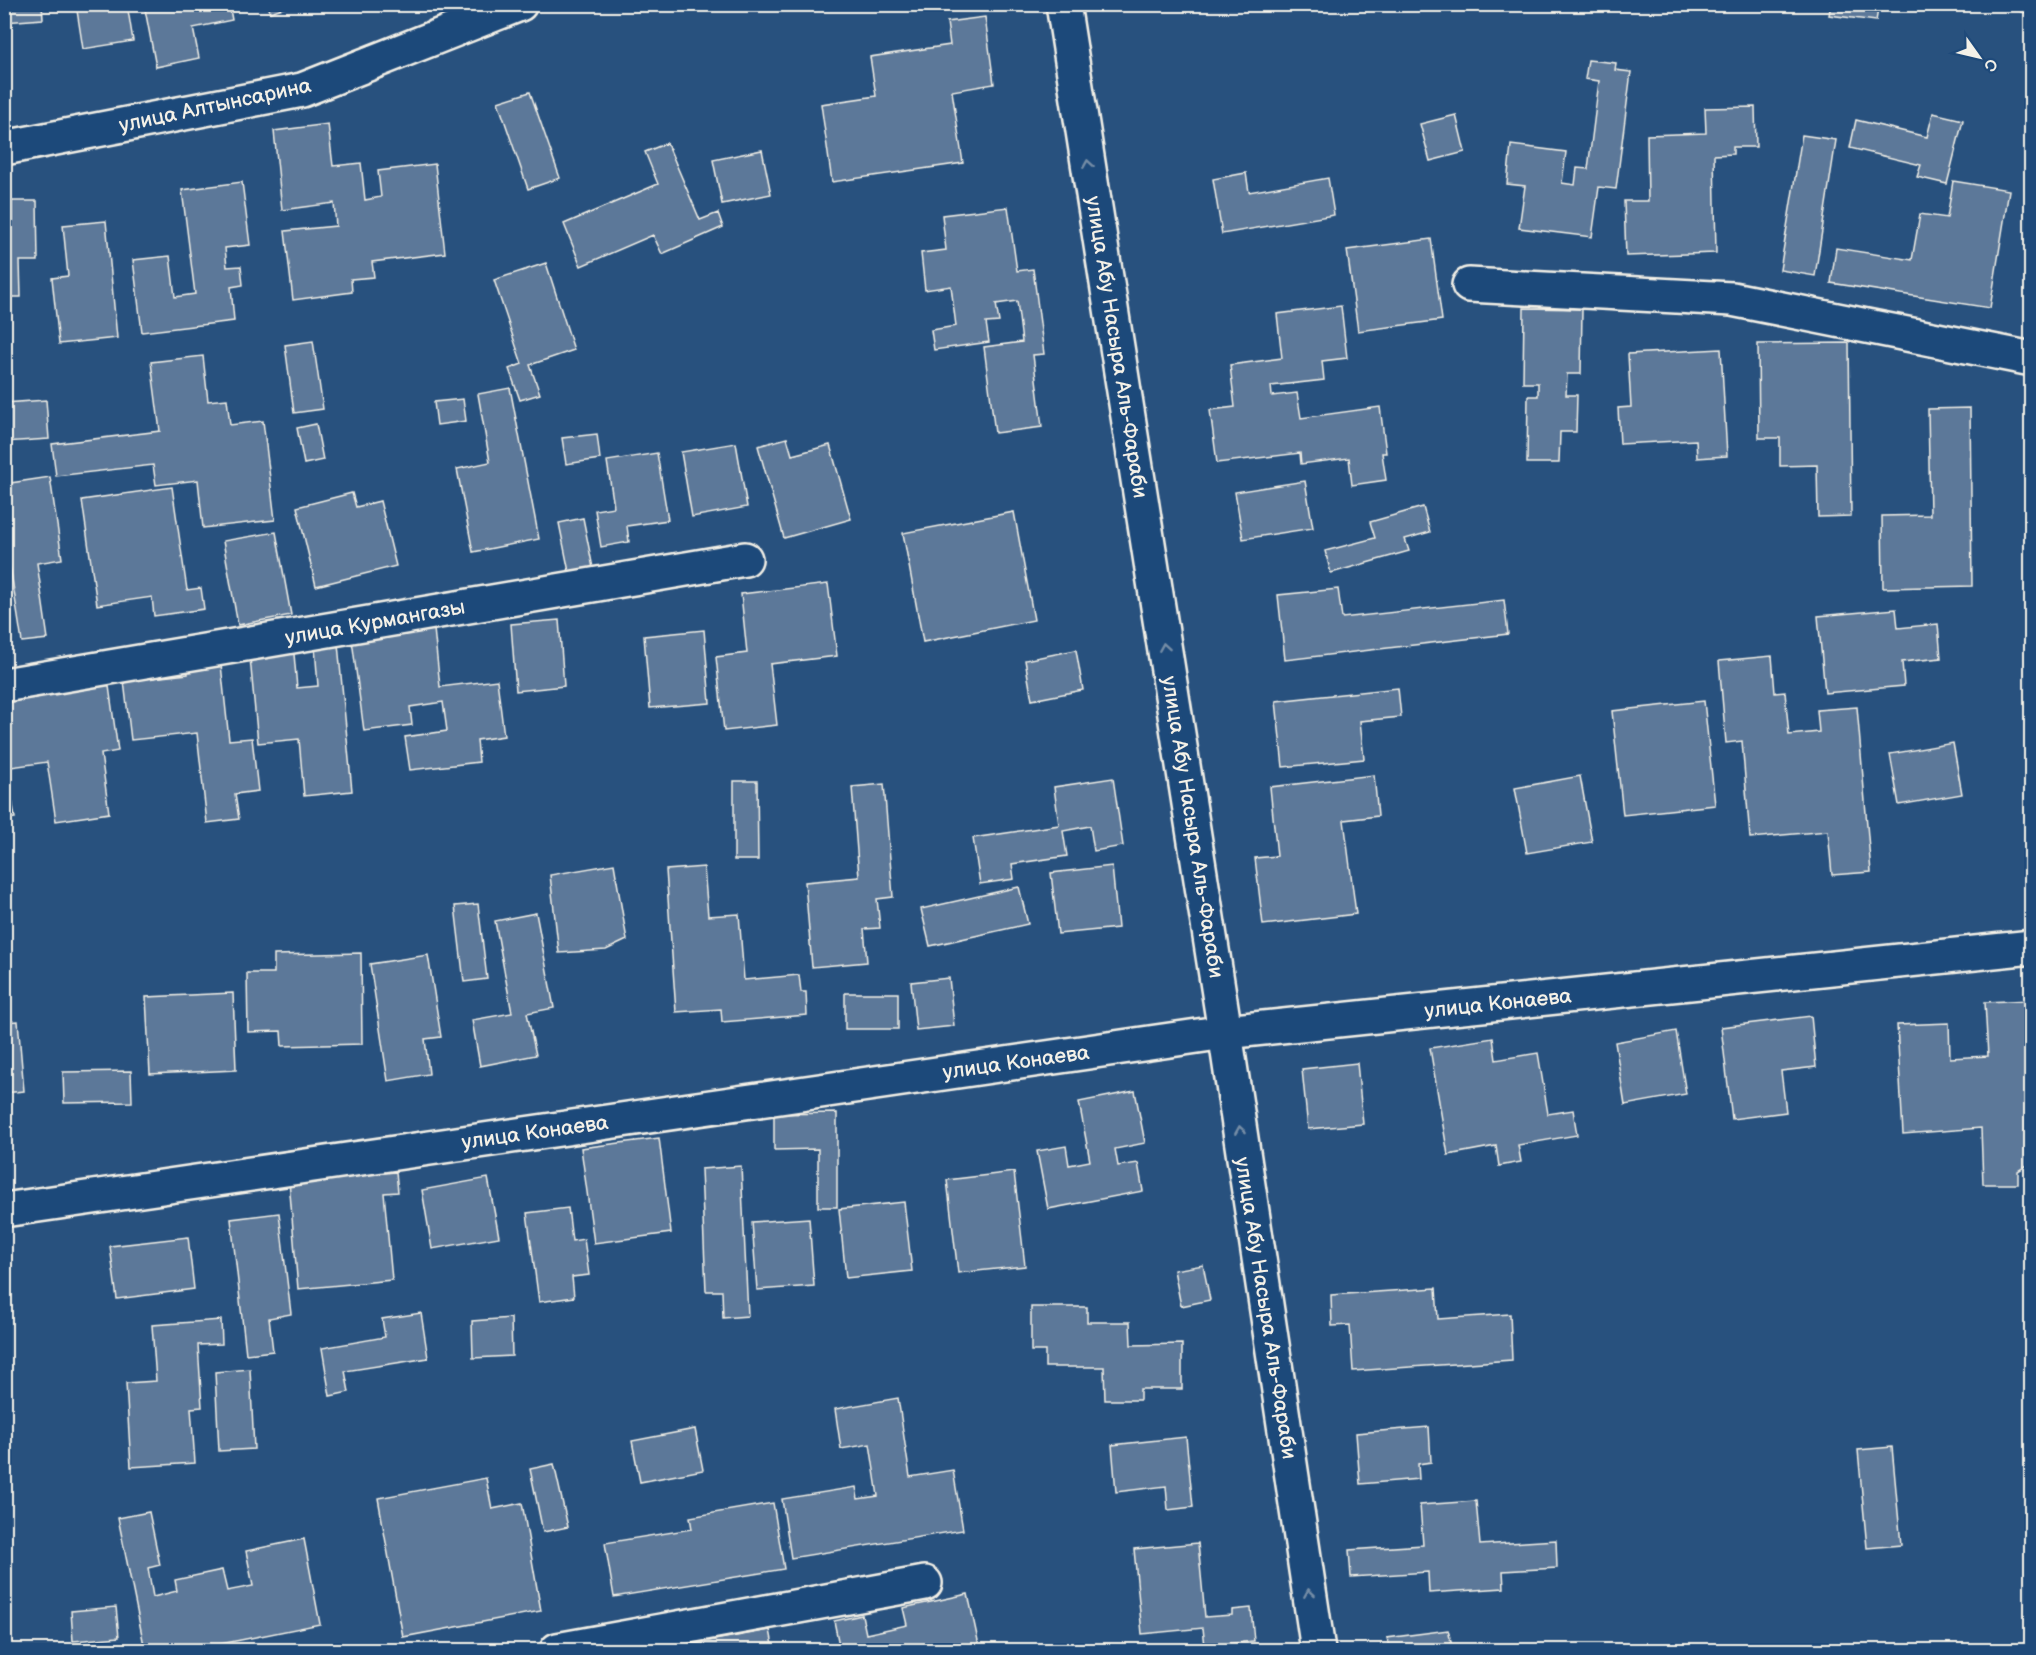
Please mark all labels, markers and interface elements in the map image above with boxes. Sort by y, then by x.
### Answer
north arrow [1949,27,2009,87]
text: С [1979,55,2001,74]
street label: улица Алтынсарина [117,73,314,138]
one-way arrow [1082,159,1094,168]
street label: улица Абу Насыра Аль-Фараби [1080,194,1153,500]
street label: улица Курмангазы [283,594,467,651]
one-way arrow [1158,642,1171,652]
street label: улица Абу Насыра Аль-Фараби [1156,674,1229,980]
street label: улица Конаева [1423,983,1573,1024]
street label: улица Конаева [941,1040,1092,1085]
street label: улица Конаева [460,1110,611,1155]
one-way arrow [1234,1125,1246,1134]
street label: улица Абу Насыра Аль-Фараби [1229,1155,1302,1461]
one-way arrow [1303,1588,1316,1598]

